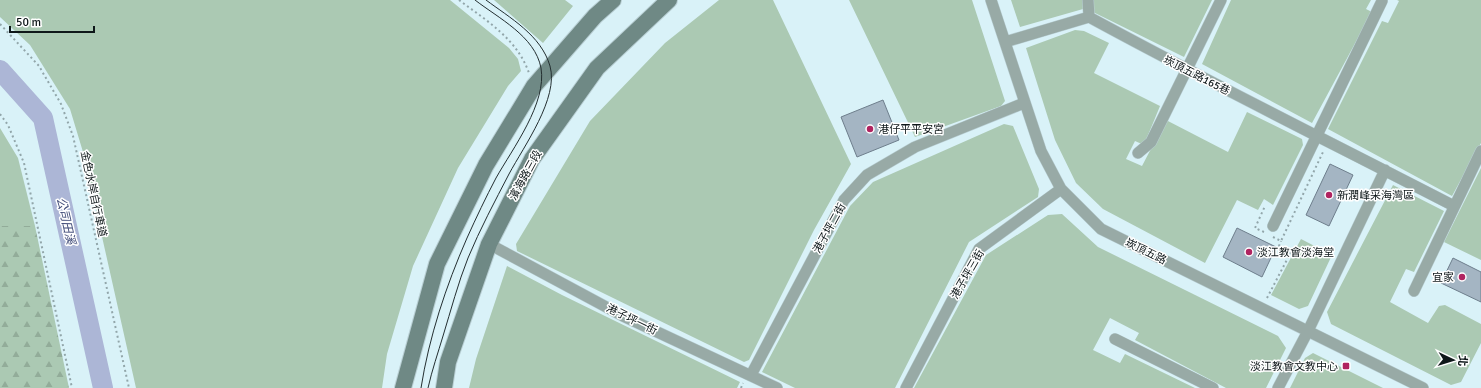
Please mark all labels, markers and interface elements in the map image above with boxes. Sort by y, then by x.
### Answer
scale bar [10,8,94,34]
text: 50 m [16,15,41,30]
street label: 崁頂五路165巷 [1161,53,1232,98]
place label: 港仔平平安宮 [878,123,944,136]
marker: 港仔平平安宮 [865,124,875,134]
street label: 濱海路三段 [506,148,544,202]
street label: 金色水岸自行車道 [78,150,109,238]
place label: 新潤峰采海灣區 [1337,189,1414,202]
marker: 新潤峰采海灣區 [1324,190,1334,200]
water label: 公司田溪 [53,196,79,248]
street label: 港子坪二街 [810,201,848,255]
street label: 崁頂五路 [1123,236,1168,267]
place label: 淡江教會淡海堂 [1257,246,1334,259]
street label: 港子坪三街 [948,247,987,301]
marker: 淡江教會淡海堂 [1244,247,1254,257]
place label: 宜家 [1432,271,1454,284]
marker: 宜家 [1457,272,1467,282]
street label: 港子坪一街 [604,302,659,337]
north arrow [1433,340,1473,380]
text: 北 [1456,355,1469,367]
place label: 淡江教會文教中心 [1250,360,1338,373]
marker: 淡江教會文教中心 [1341,361,1351,371]

